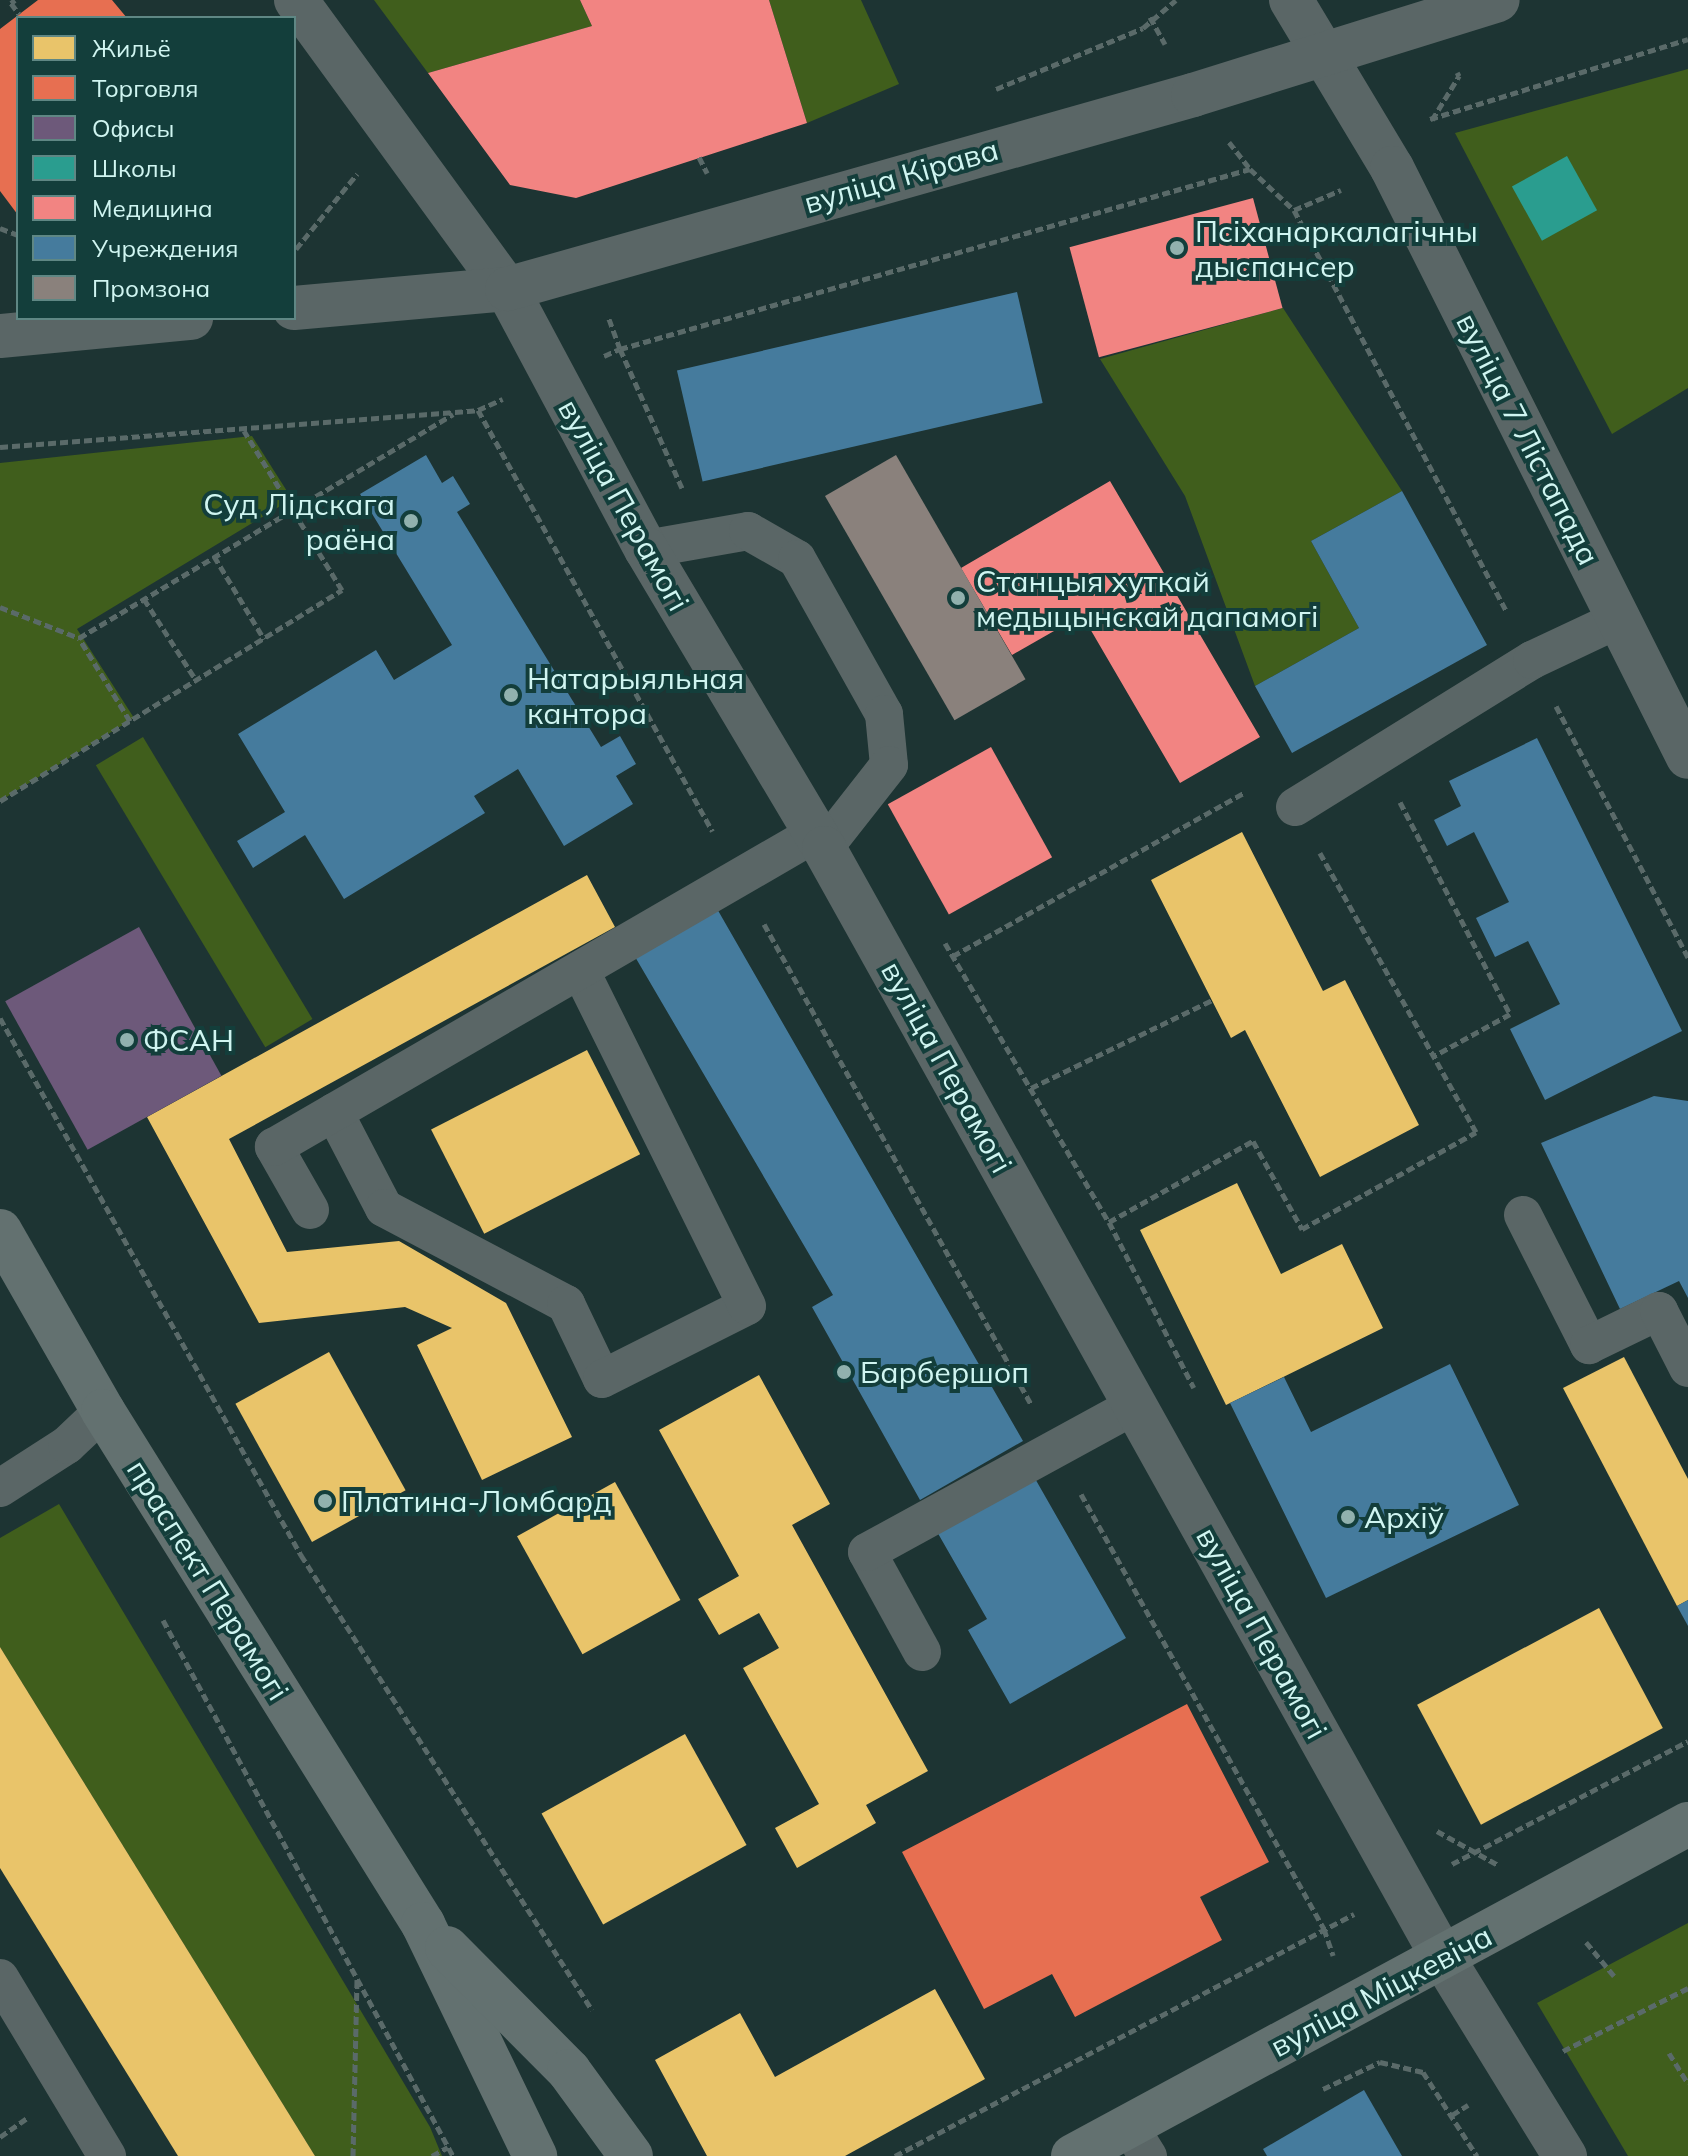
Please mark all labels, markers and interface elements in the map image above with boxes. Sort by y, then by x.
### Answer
legend [16,16,296,320]
text: Жильё [92,33,171,63]
text: Торговля [92,73,199,103]
text: Офисы [92,113,174,143]
street label: вуліца Кірава [800,131,1002,221]
text: Школы [92,153,177,183]
text: Медицина [92,193,213,223]
place label: Псіханаркалагічны дыспансер [1195,213,1478,284]
text: Учреждения [92,233,238,263]
marker: Псіханаркалагічны дыспансер [1166,237,1188,259]
text: Промзона [92,273,210,303]
street label: вуліца 7 Лістапада [1449,307,1607,571]
street label: вуліца Перамогі [551,393,697,617]
place label: Суд Лідскага раёна [203,486,395,556]
marker: Суд Лідскага раёна [402,512,420,530]
place label: Станцыя хуткай медыцынскай дапамогі [976,563,1318,634]
marker: Станцыя хуткай медыцынскай дапамогі [947,587,969,609]
place label: Натарыяльная кантора [527,660,744,730]
marker: Натарыяльная кантора [502,686,520,704]
street label: вуліца Перамогі [874,955,1020,1179]
place label: ФСАН [143,1022,234,1058]
marker: ФСАН [118,1031,136,1049]
place label: Барбершоп [860,1354,1029,1390]
marker: Барбершоп [835,1363,853,1381]
street label: праспект Перамогі [120,1453,296,1707]
place label: Платина-Ломбард [341,1483,611,1519]
marker: Платина-Ломбард [316,1492,334,1510]
place label: Архіў [1364,1499,1444,1535]
marker: Архіў [1339,1508,1357,1526]
street label: вуліца Перамогі [1189,1521,1335,1745]
street label: вуліца Міцкевіча [1264,1918,1498,2064]

